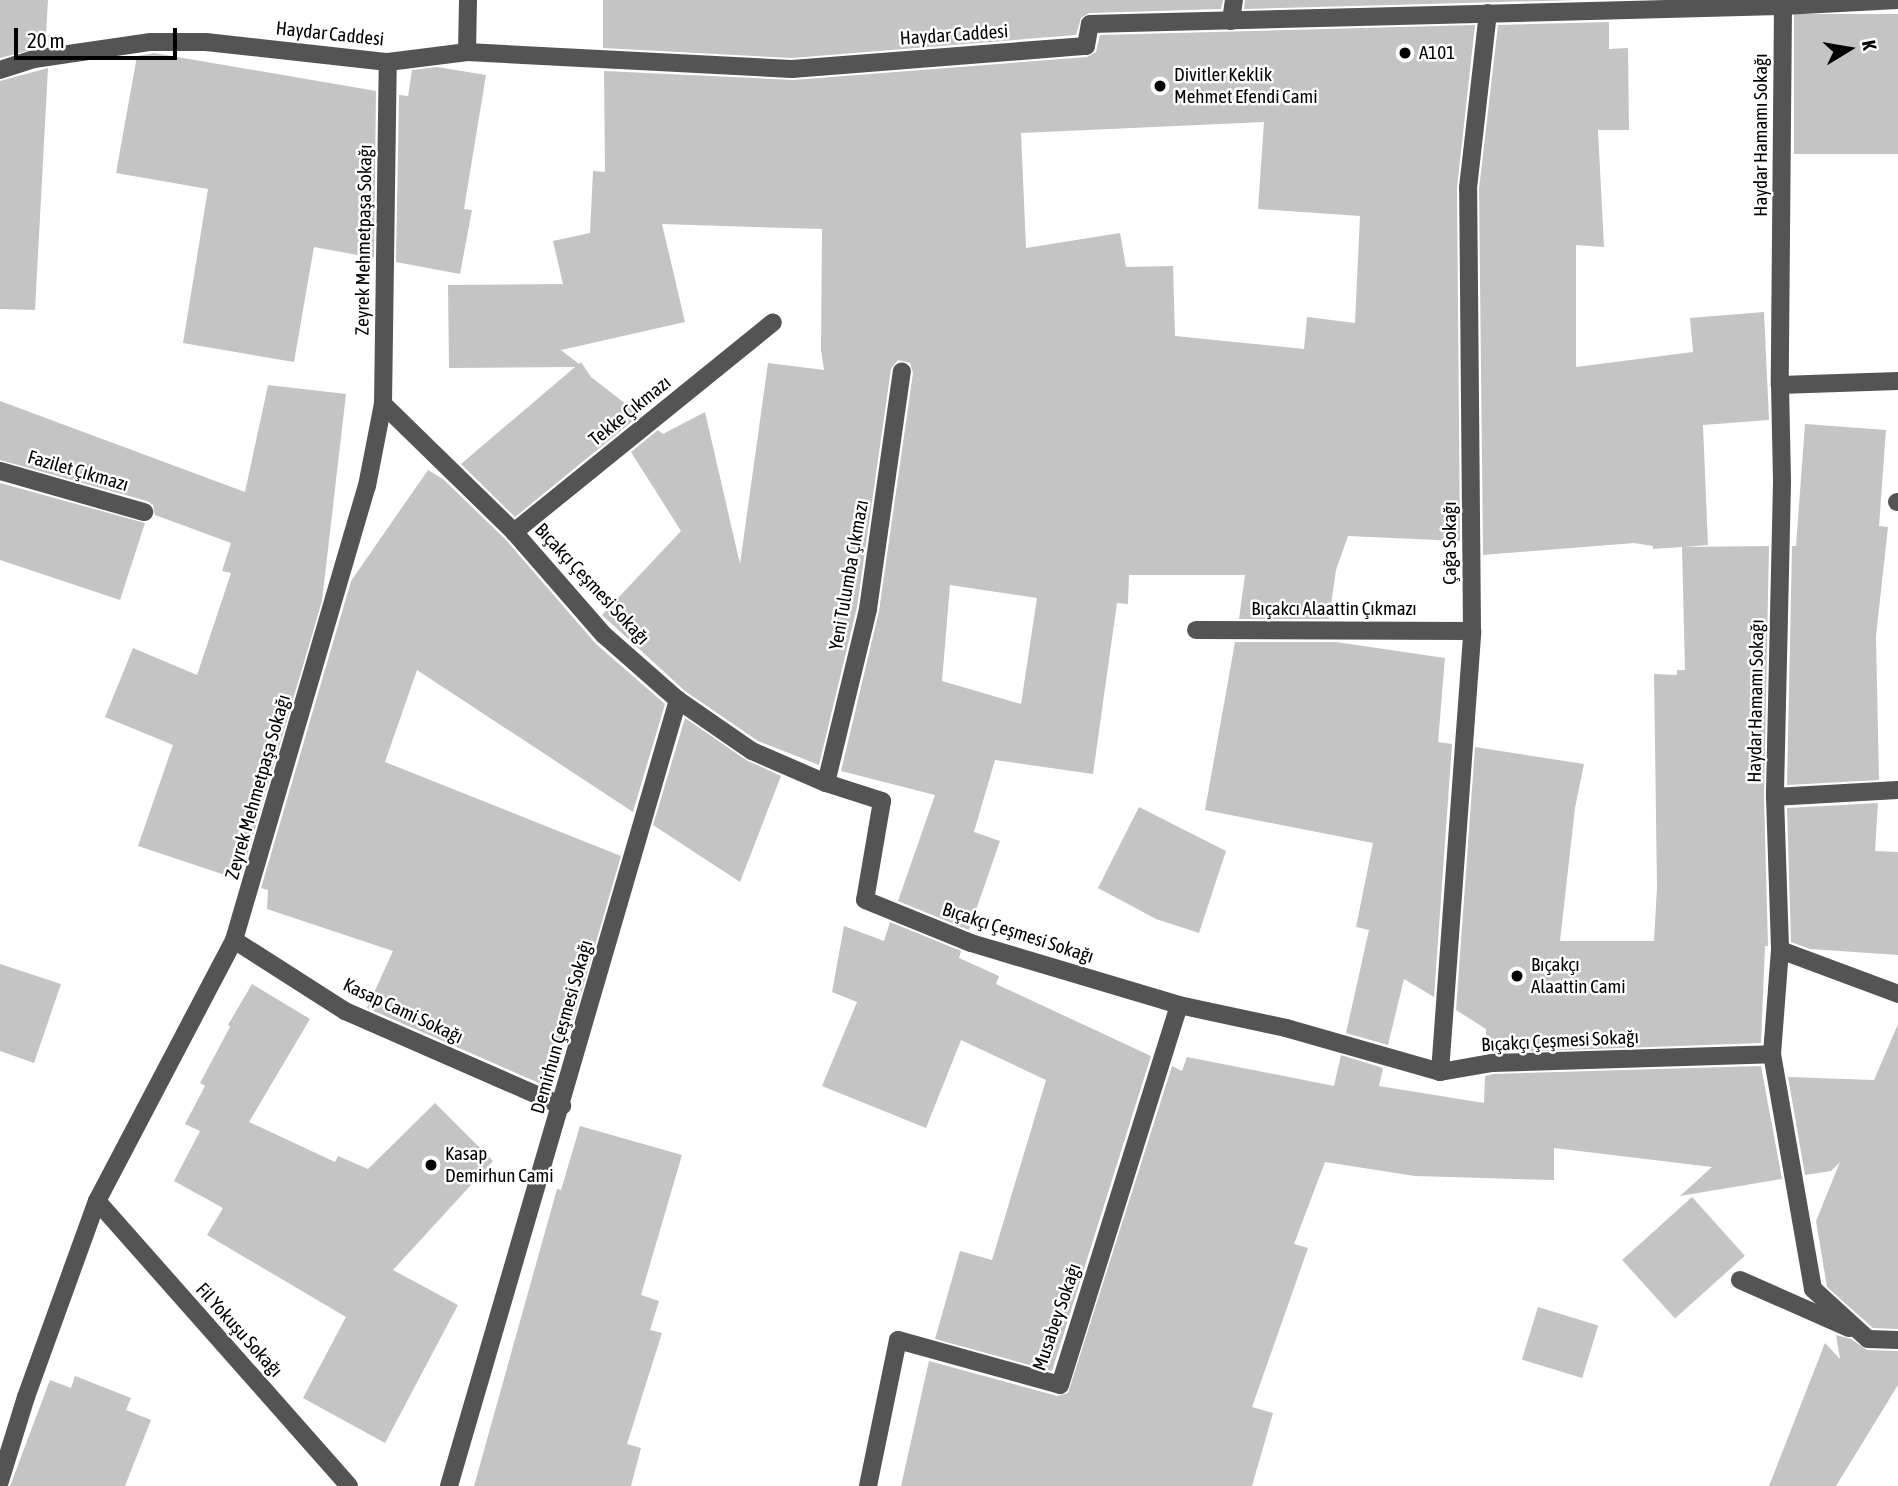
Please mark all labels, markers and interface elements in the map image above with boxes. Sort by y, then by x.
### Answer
scale bar [18,14,180,58]
north arrow [1814,14,1884,84]
street label: Haydar Caddesi [275,17,385,51]
street label: Haydar Caddesi [899,20,1009,50]
text: 20 m [27,28,65,52]
text: K [1858,38,1881,52]
place label: A101 [1419,42,1455,64]
marker: A101 [1397,45,1413,61]
street label: Haydar Hamamı Sokağı [1750,53,1772,217]
place label: Divitler Keklik Mehmet Efendi Cami [1174,64,1318,108]
marker: Divitler Keklik Mehmet Efendi Cami [1152,78,1168,94]
street label: Zeyrek Mehmetpaşa Sokağı [351,144,377,336]
street label: Tekke Çıkmazı [585,371,675,451]
street label: Fazilet Çıkmazı [25,446,131,496]
street label: Yeni Tulumba Çıkmazı [825,498,873,652]
street label: Çağa Sokağı [1439,501,1461,585]
street label: Bıçakçı Çeşmesi Sokağı [530,519,654,649]
street label: Bıçakcı Alaattin Çıkmazı [1251,598,1417,620]
street label: Haydar Hamamı Sokağı [1743,619,1769,783]
street label: Zeyrek Mehmetpaşa Sokağı [221,692,295,882]
street label: Bıçakçı Çeşmesi Sokağı [939,898,1097,968]
street label: Demirhun Çeşmesi Sokağı [526,938,598,1116]
place label: Bıçakçı Alaattin Cami [1531,954,1626,998]
marker: Bıçakçı Alaattin Cami [1509,968,1525,984]
street label: Kasap Cami Sokağı [339,973,467,1049]
street label: Bıçakçı Çeşmesi Sokağı [1481,1025,1639,1057]
place label: Kasap Demirhun Cami [445,1143,554,1187]
marker: Kasap Demirhun Cami [423,1157,439,1173]
street label: Musabey Sokağı [1028,1260,1086,1374]
street label: Fil Yokuşu Sokağı [191,1278,287,1382]

